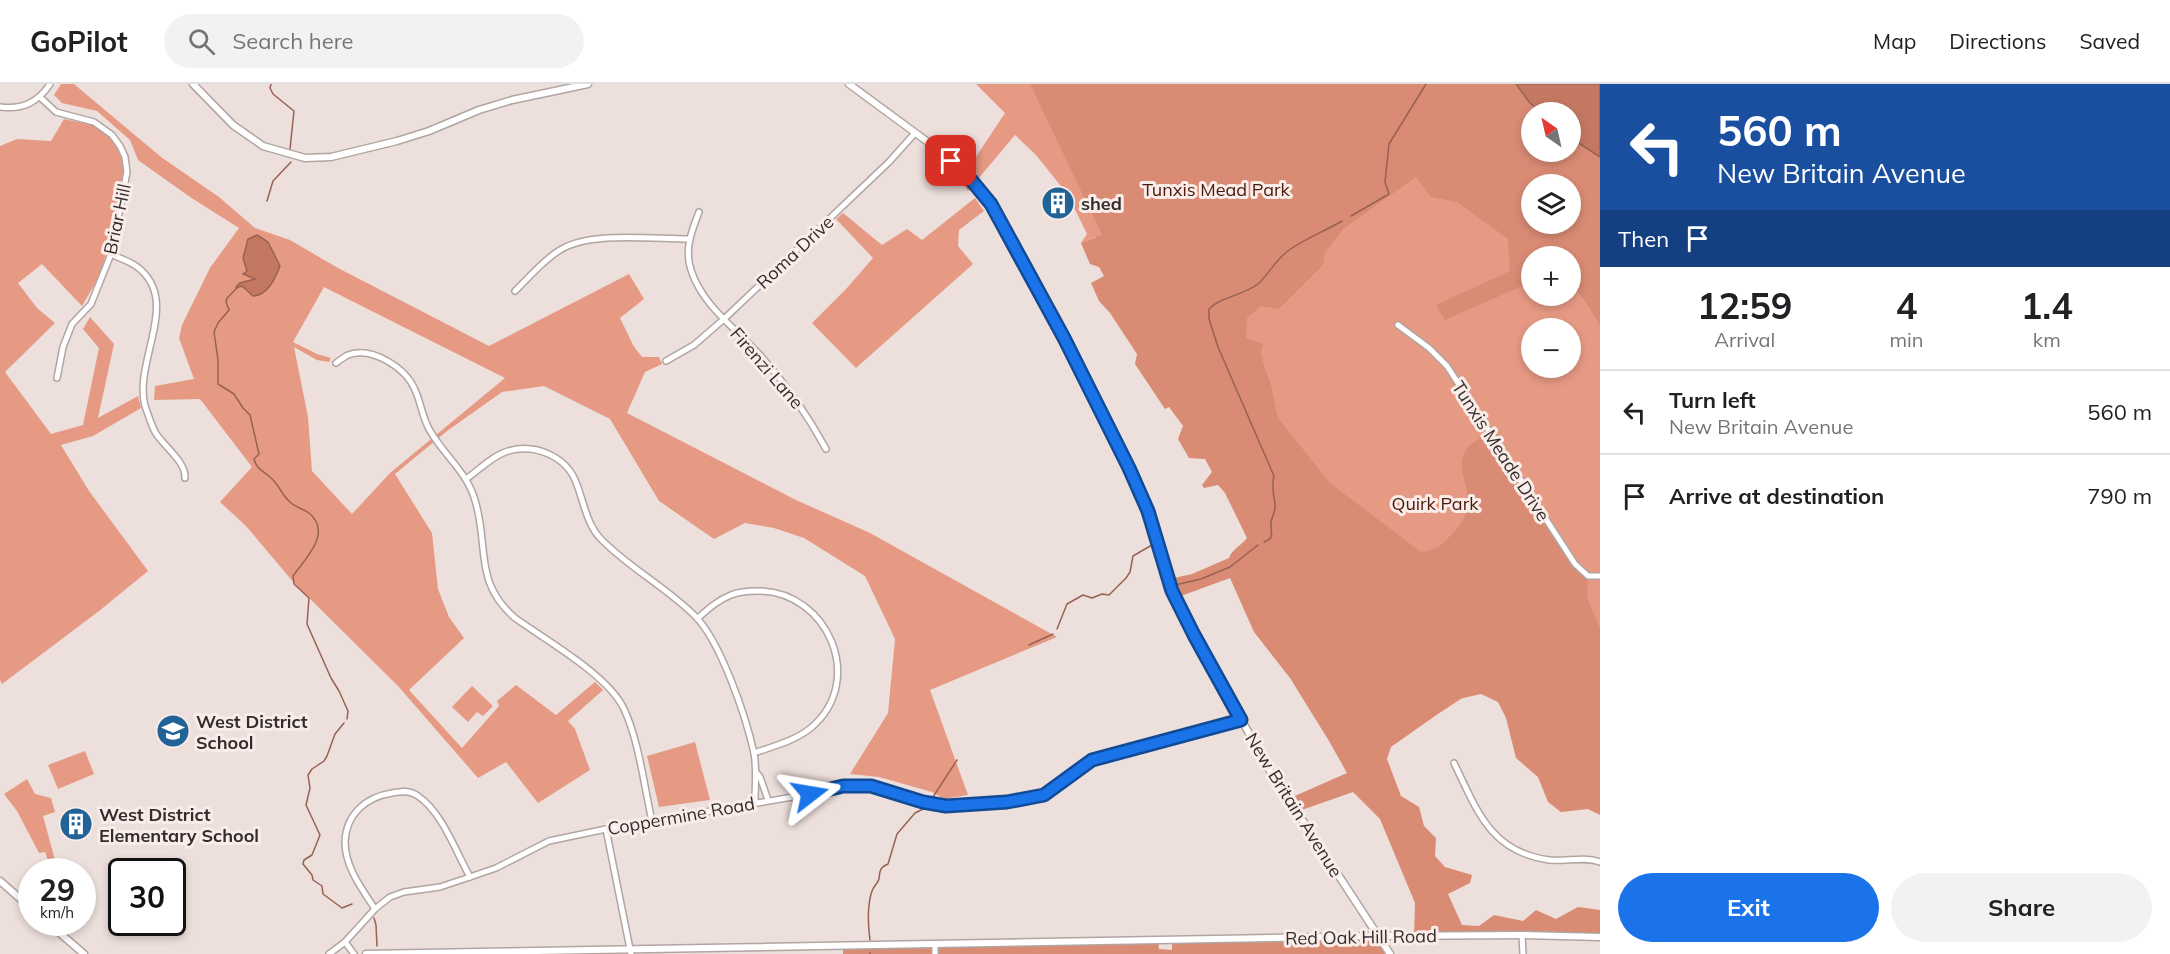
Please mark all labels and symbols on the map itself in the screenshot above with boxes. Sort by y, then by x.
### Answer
north arrow [1521,102,1581,162]
pin [925,135,976,186]
park label: Tunxis Mead Park [1142,178,1290,201]
street label: Briar Hill [98,182,136,256]
building icon: shed [1040,185,1076,221]
place label: shed [1081,192,1122,215]
street label: Roma Drive [752,210,838,294]
street label: Firenzi Lane [725,323,809,413]
street label: Tunxis Meade Drive [1447,376,1555,526]
park label: Quirk Park [1392,492,1479,515]
place label: West District School [196,710,308,754]
school or university icon: West District School [155,713,191,749]
street label: New Britain Avenue [1240,729,1348,881]
position arrow [778,762,842,826]
street label: Coppermine Road [606,792,756,840]
place label: West District Elementary School [99,803,259,847]
building icon: West District Elementary School [58,806,94,842]
speed limit sign: 30 [108,858,186,936]
street label: Red Oak Hill Road [1285,924,1437,950]

